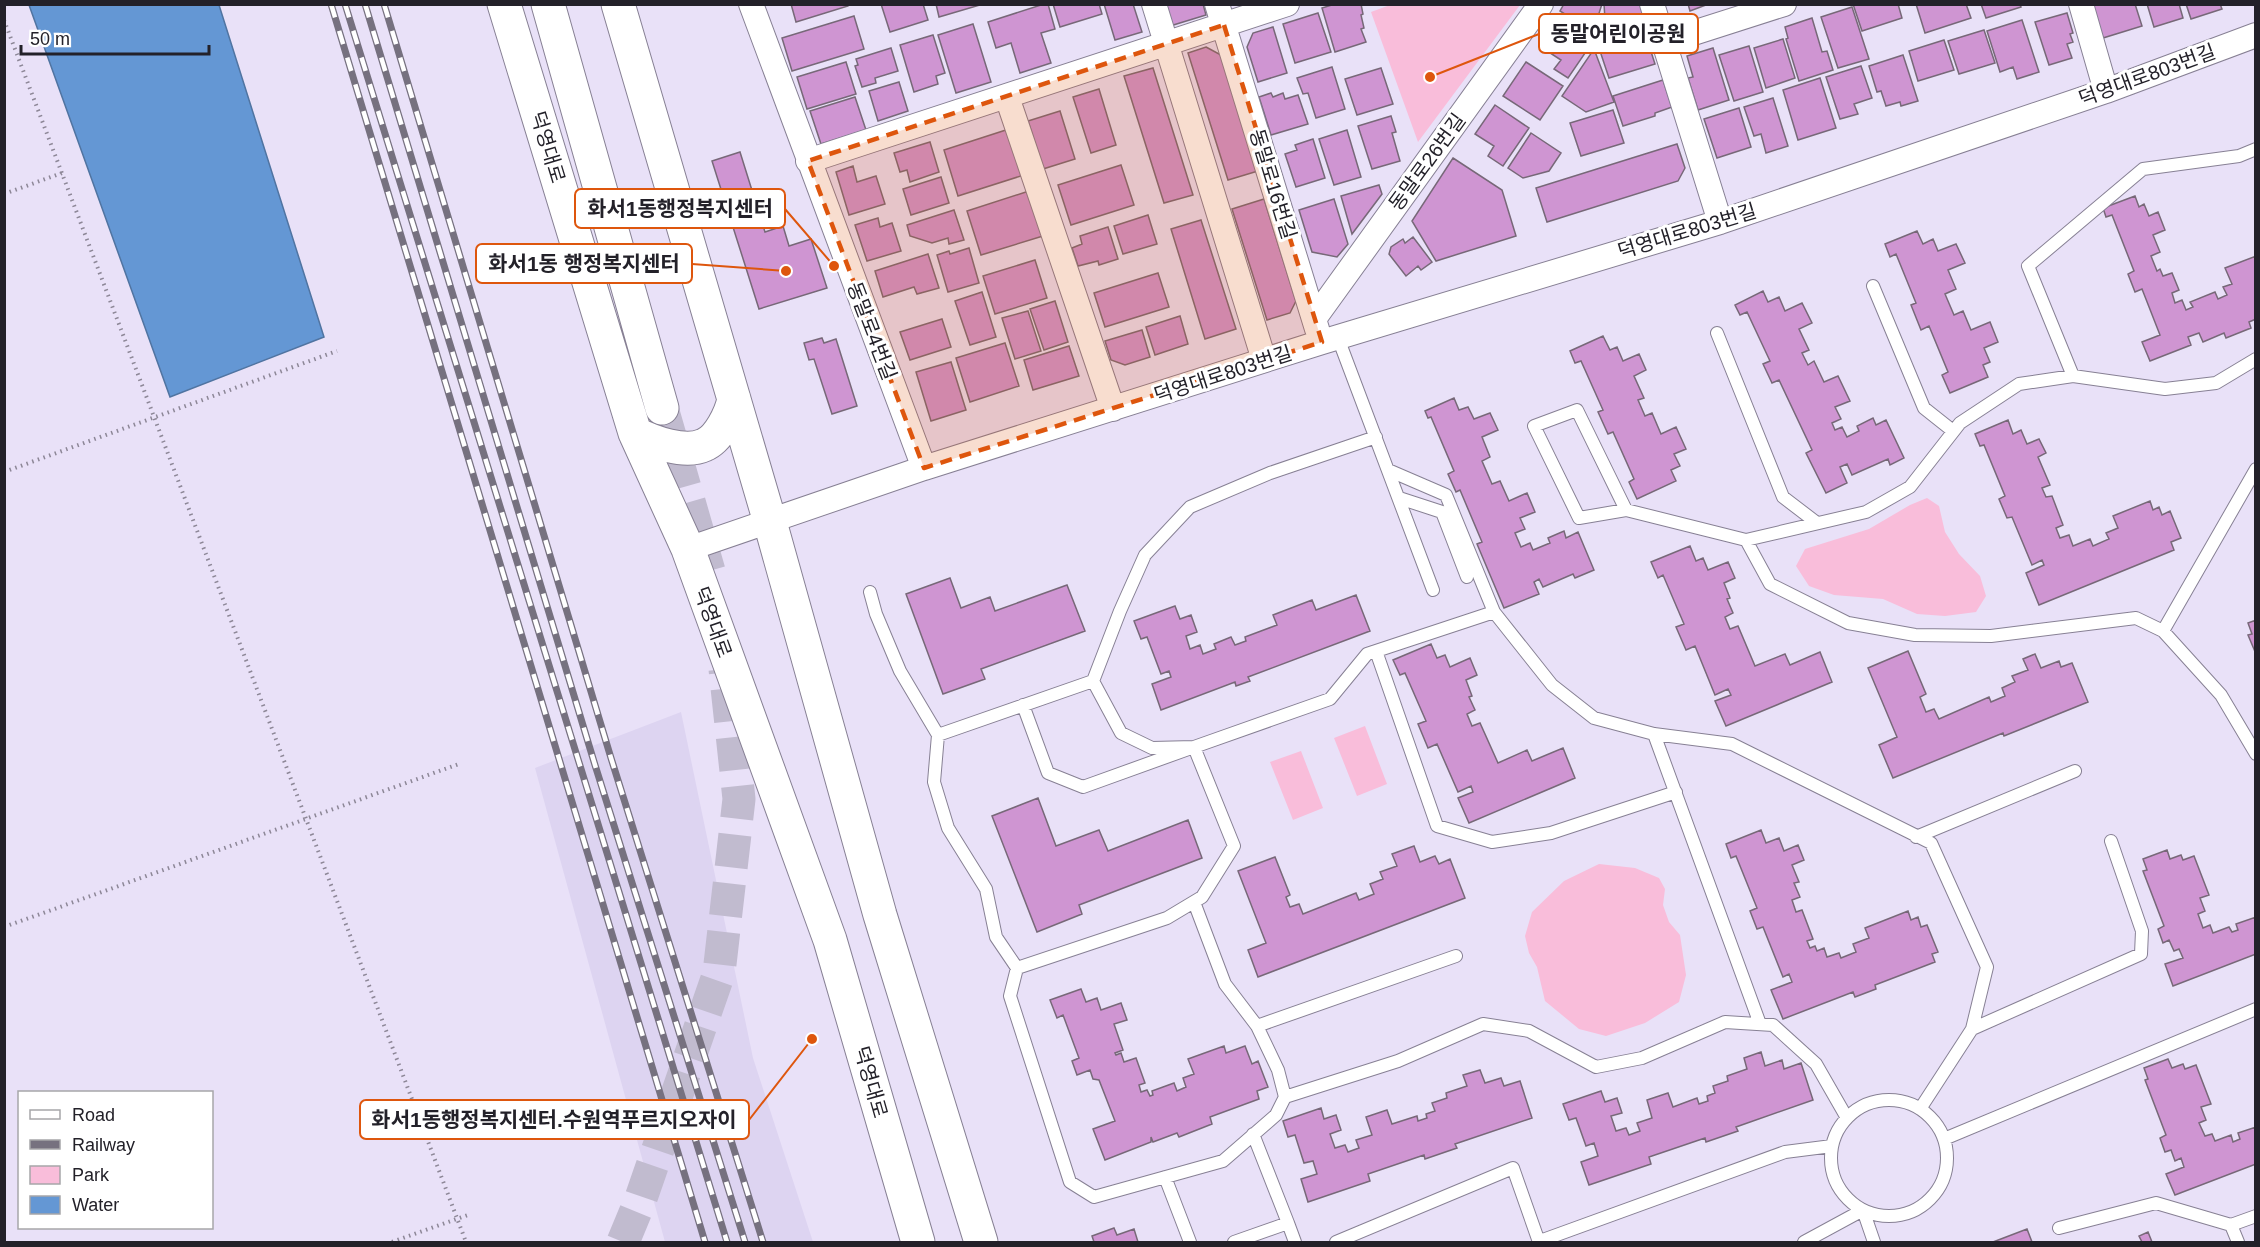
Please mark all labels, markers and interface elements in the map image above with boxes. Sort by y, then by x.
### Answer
callout: 동말어린이공원 [1539,14,1698,53]
scale bar [21,18,208,56]
text: 동말어린이공원 [1550,22,1686,45]
text: 50 m [30,29,70,49]
street label: 덕영대로803번길 [2076,40,2218,110]
street label: 덕영대로 [527,109,569,185]
street label: 동말로26번길 [1385,109,1469,215]
street label: 동말로16번길 [1246,126,1300,242]
callout: 화서1동행정복지센터 [575,189,785,228]
text: 화서1동행정복지센터 [587,197,773,220]
street label: 덕영대로803번길 [1615,199,1759,263]
callout: 화서1동 행정복지센터 [476,244,692,283]
text: 화서1동 행정복지센터 [488,252,680,275]
street label: 동말로4번길 [843,279,901,383]
street label: 덕영대로803번길 [1151,341,1295,407]
street label: 덕영대로 [690,584,736,660]
street label: 덕영대로 [850,1044,892,1120]
legend [18,1091,213,1229]
callout: 화서1동행정복지센터.수원역푸르지오자이 [360,1100,749,1139]
text: Road [72,1105,115,1125]
text: 화서1동행정복지센터.수원역푸르지오자이 [371,1108,737,1131]
text: Railway [72,1135,135,1155]
text: Park [72,1165,110,1185]
text: Water [72,1195,119,1215]

